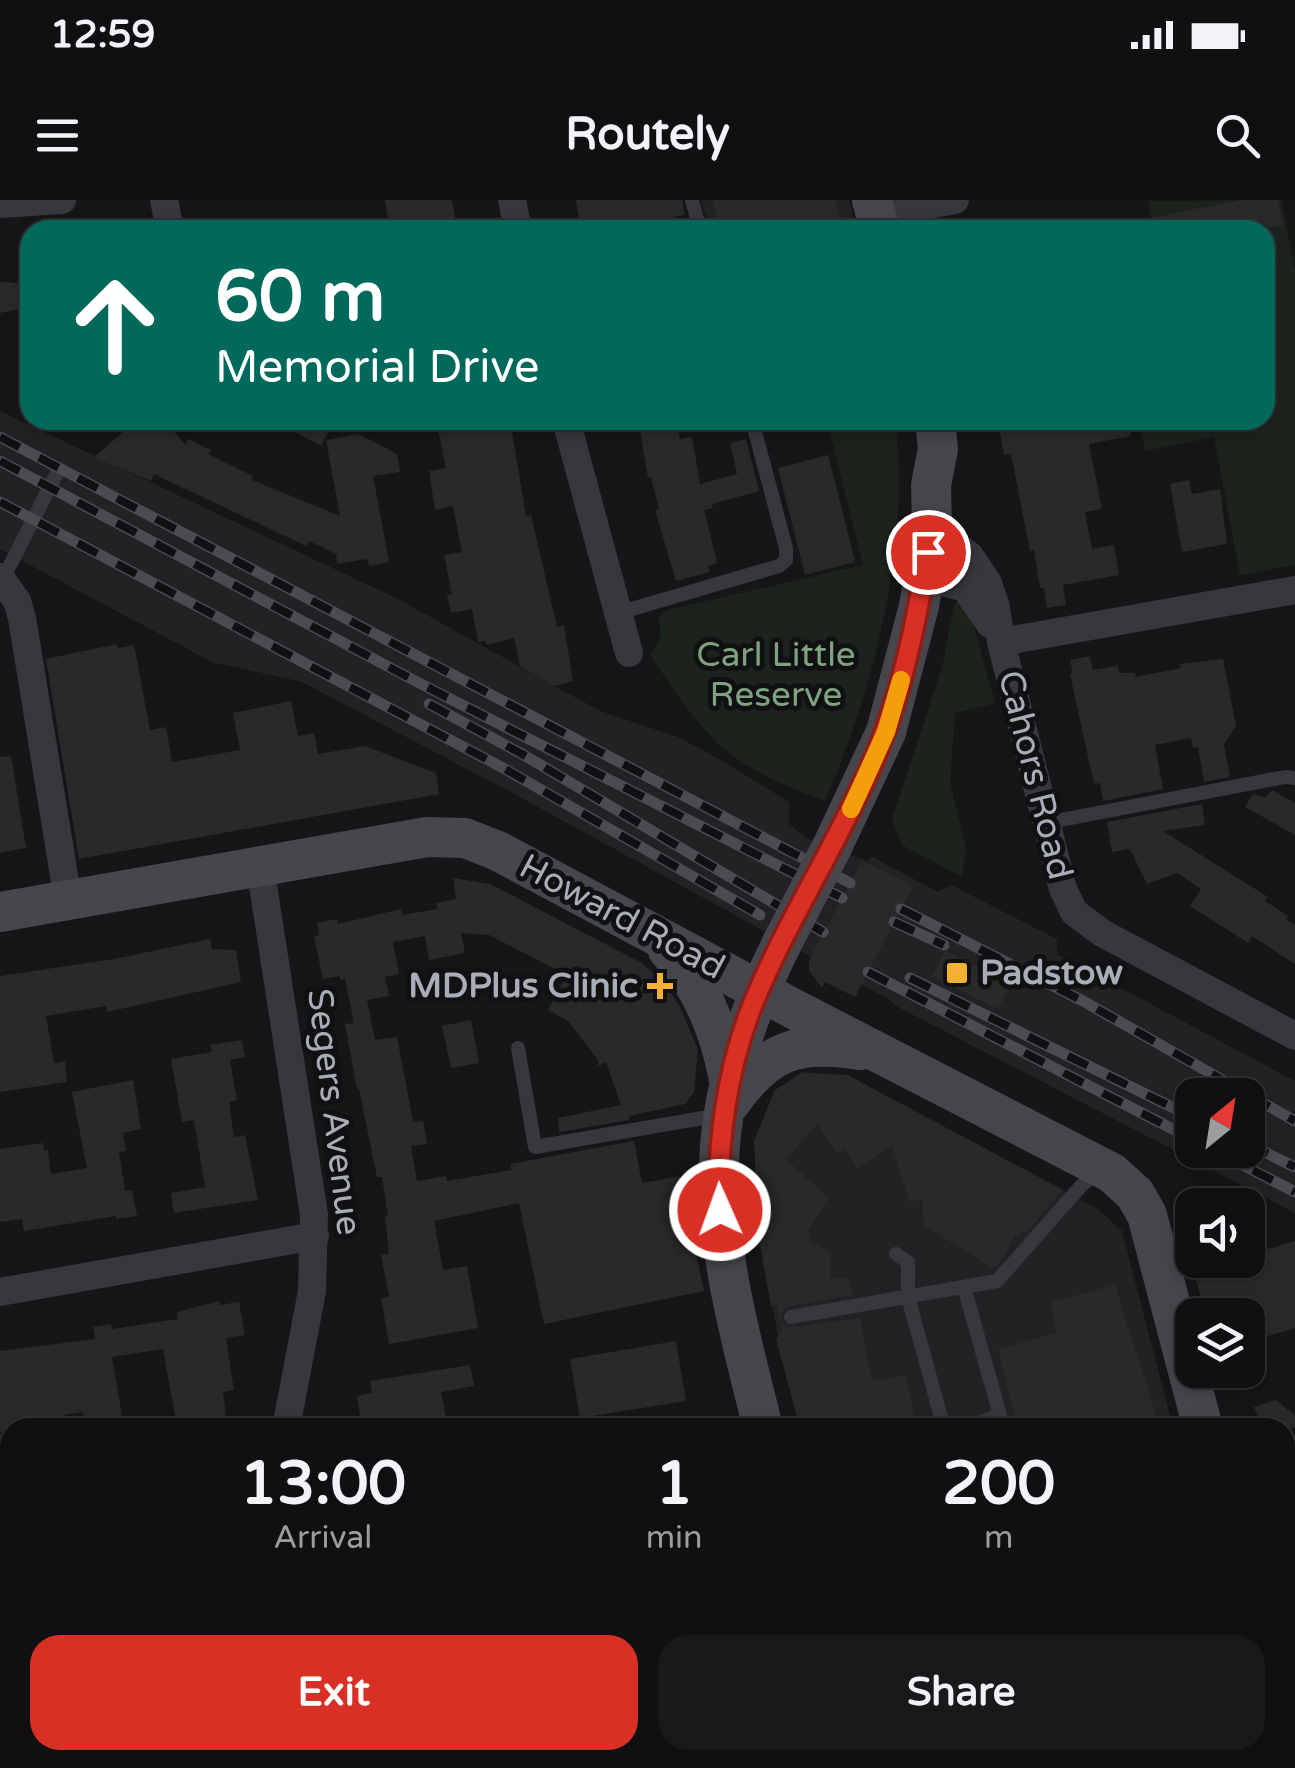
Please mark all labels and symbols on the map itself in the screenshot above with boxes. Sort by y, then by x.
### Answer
pin [886,510,971,595]
park label: Carl Little Reserve [696,634,856,716]
street label: Cahors Road [989,666,1081,884]
street label: Howard Road [512,845,732,989]
place label: Padstow [980,952,1123,994]
marker: Padstow [944,960,970,986]
place label: MDPlus Clinic [408,965,638,1007]
marker: MDPlus Clinic [647,973,673,999]
street label: Segers Avenue [298,986,370,1238]
north arrow [1175,1078,1265,1168]
position arrow [668,1158,772,1262]

